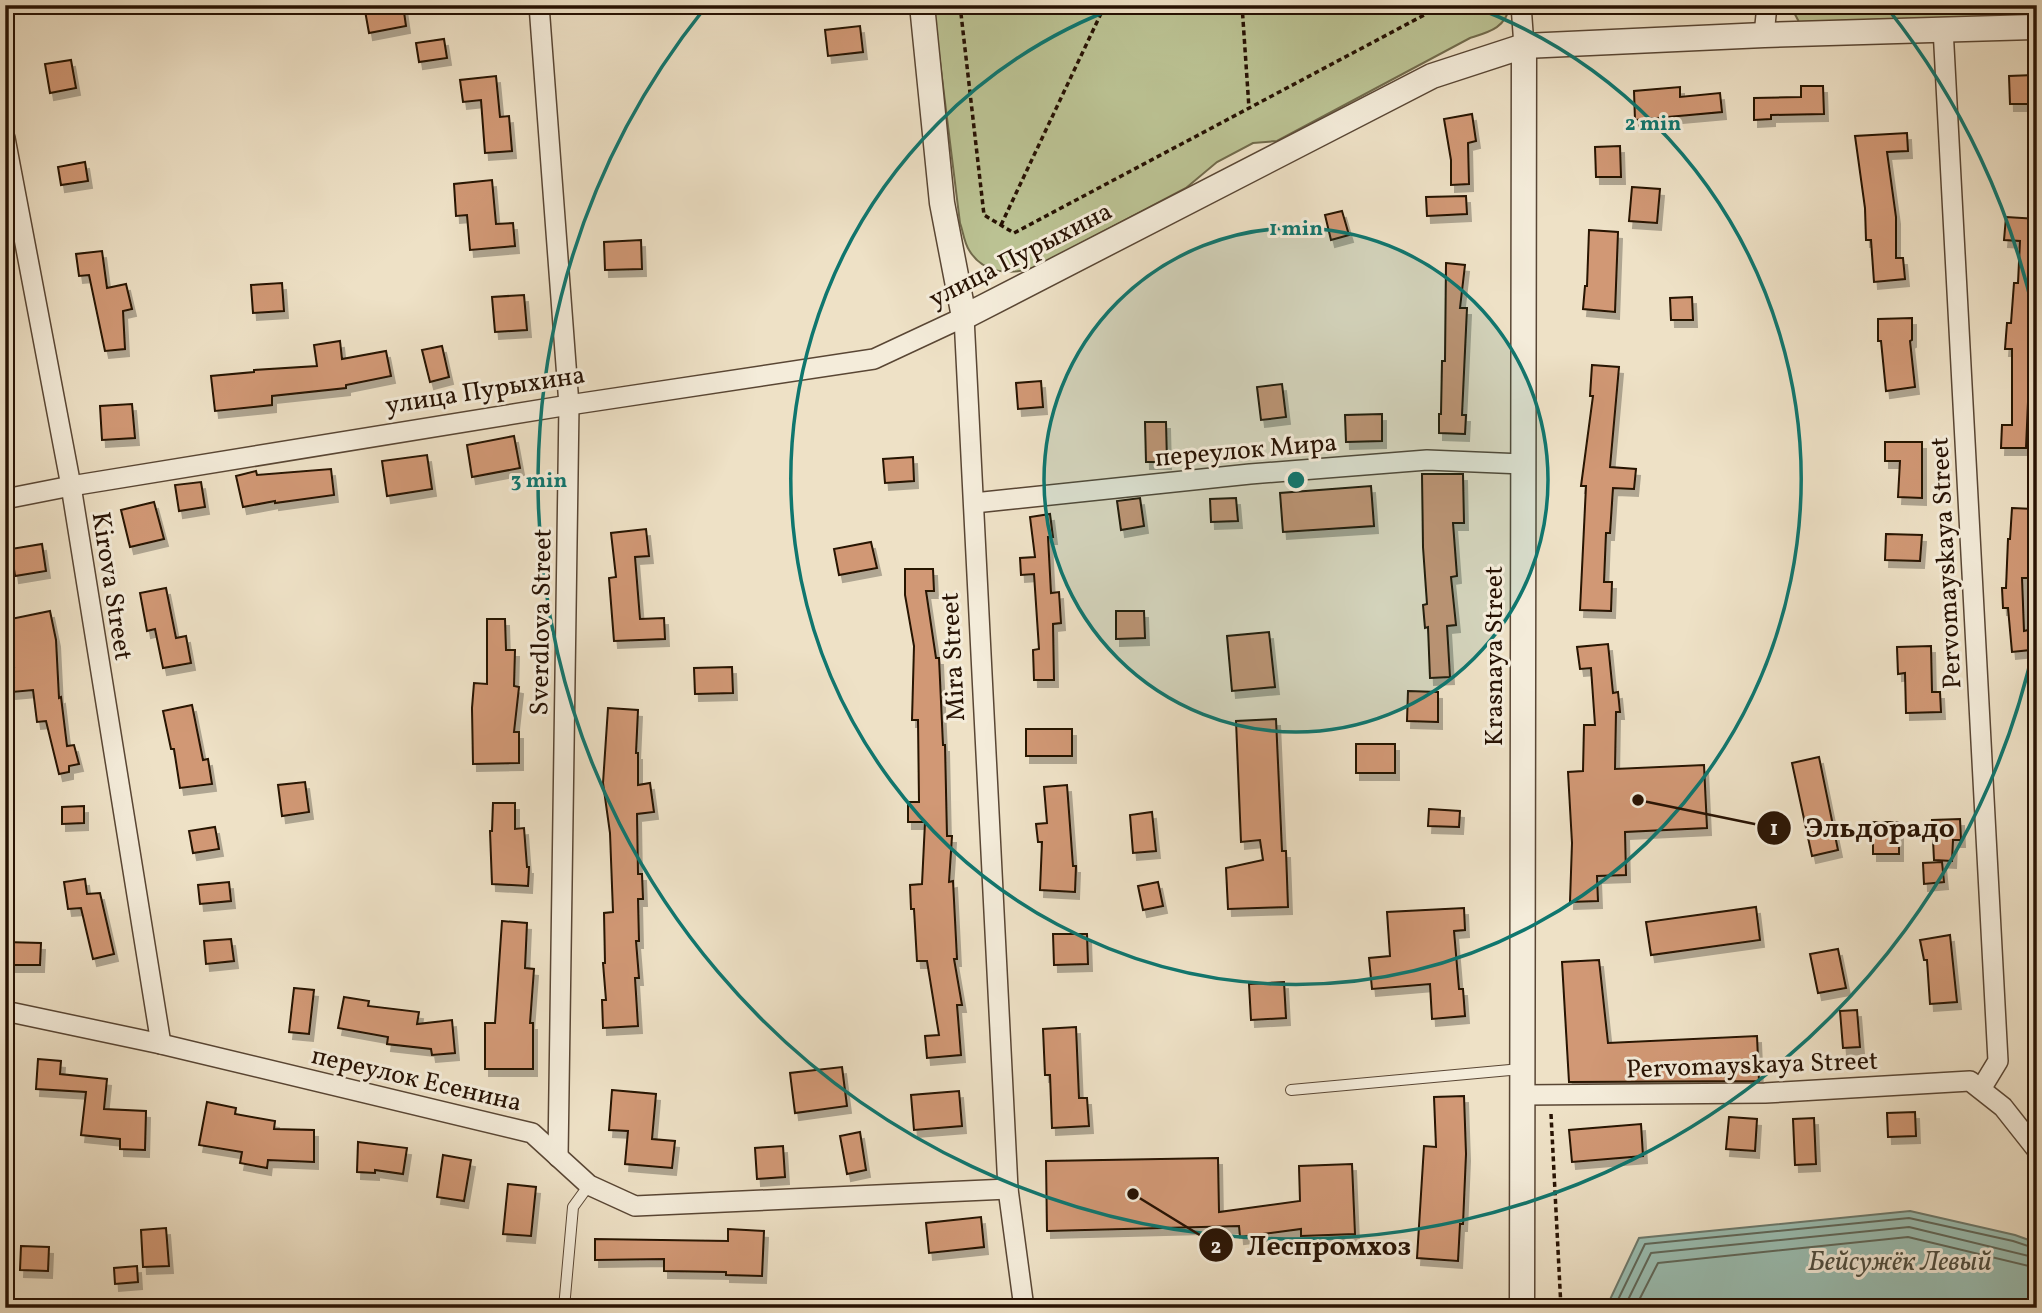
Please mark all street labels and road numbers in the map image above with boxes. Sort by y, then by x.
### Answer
street label: улица Пурыхина [923,194,1119,318]
street label: улица Пурыхина [383,357,588,425]
street label: переулок Мира [1154,425,1339,477]
street label: Pervomayskaya Street [1922,436,1972,690]
street label: Kirova Street [82,509,141,663]
street label: Sverdlova Street [522,528,562,716]
street label: Krasnaya Street [1477,566,1513,746]
street label: Mira Street [933,591,975,722]
street label: переулок Есенина [308,1038,525,1122]
street label: Pervomayskaya Street [1625,1044,1879,1088]

